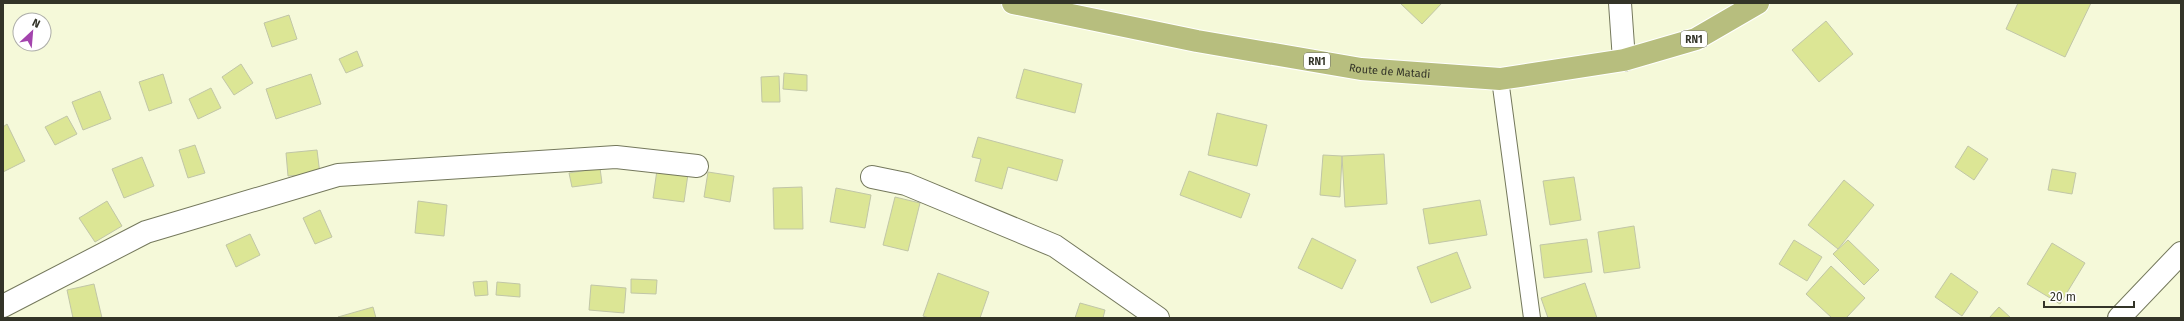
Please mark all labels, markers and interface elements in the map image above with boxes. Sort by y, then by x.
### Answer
north arrow [12,12,52,52]
text: N [30,16,42,31]
road number: RN1 [1681,31,1707,47]
road number: RN1 [1304,53,1330,69]
street label: Route de Matadi [1348,61,1431,81]
scale bar [2044,283,2134,309]
text: 20 m [2050,290,2076,304]

